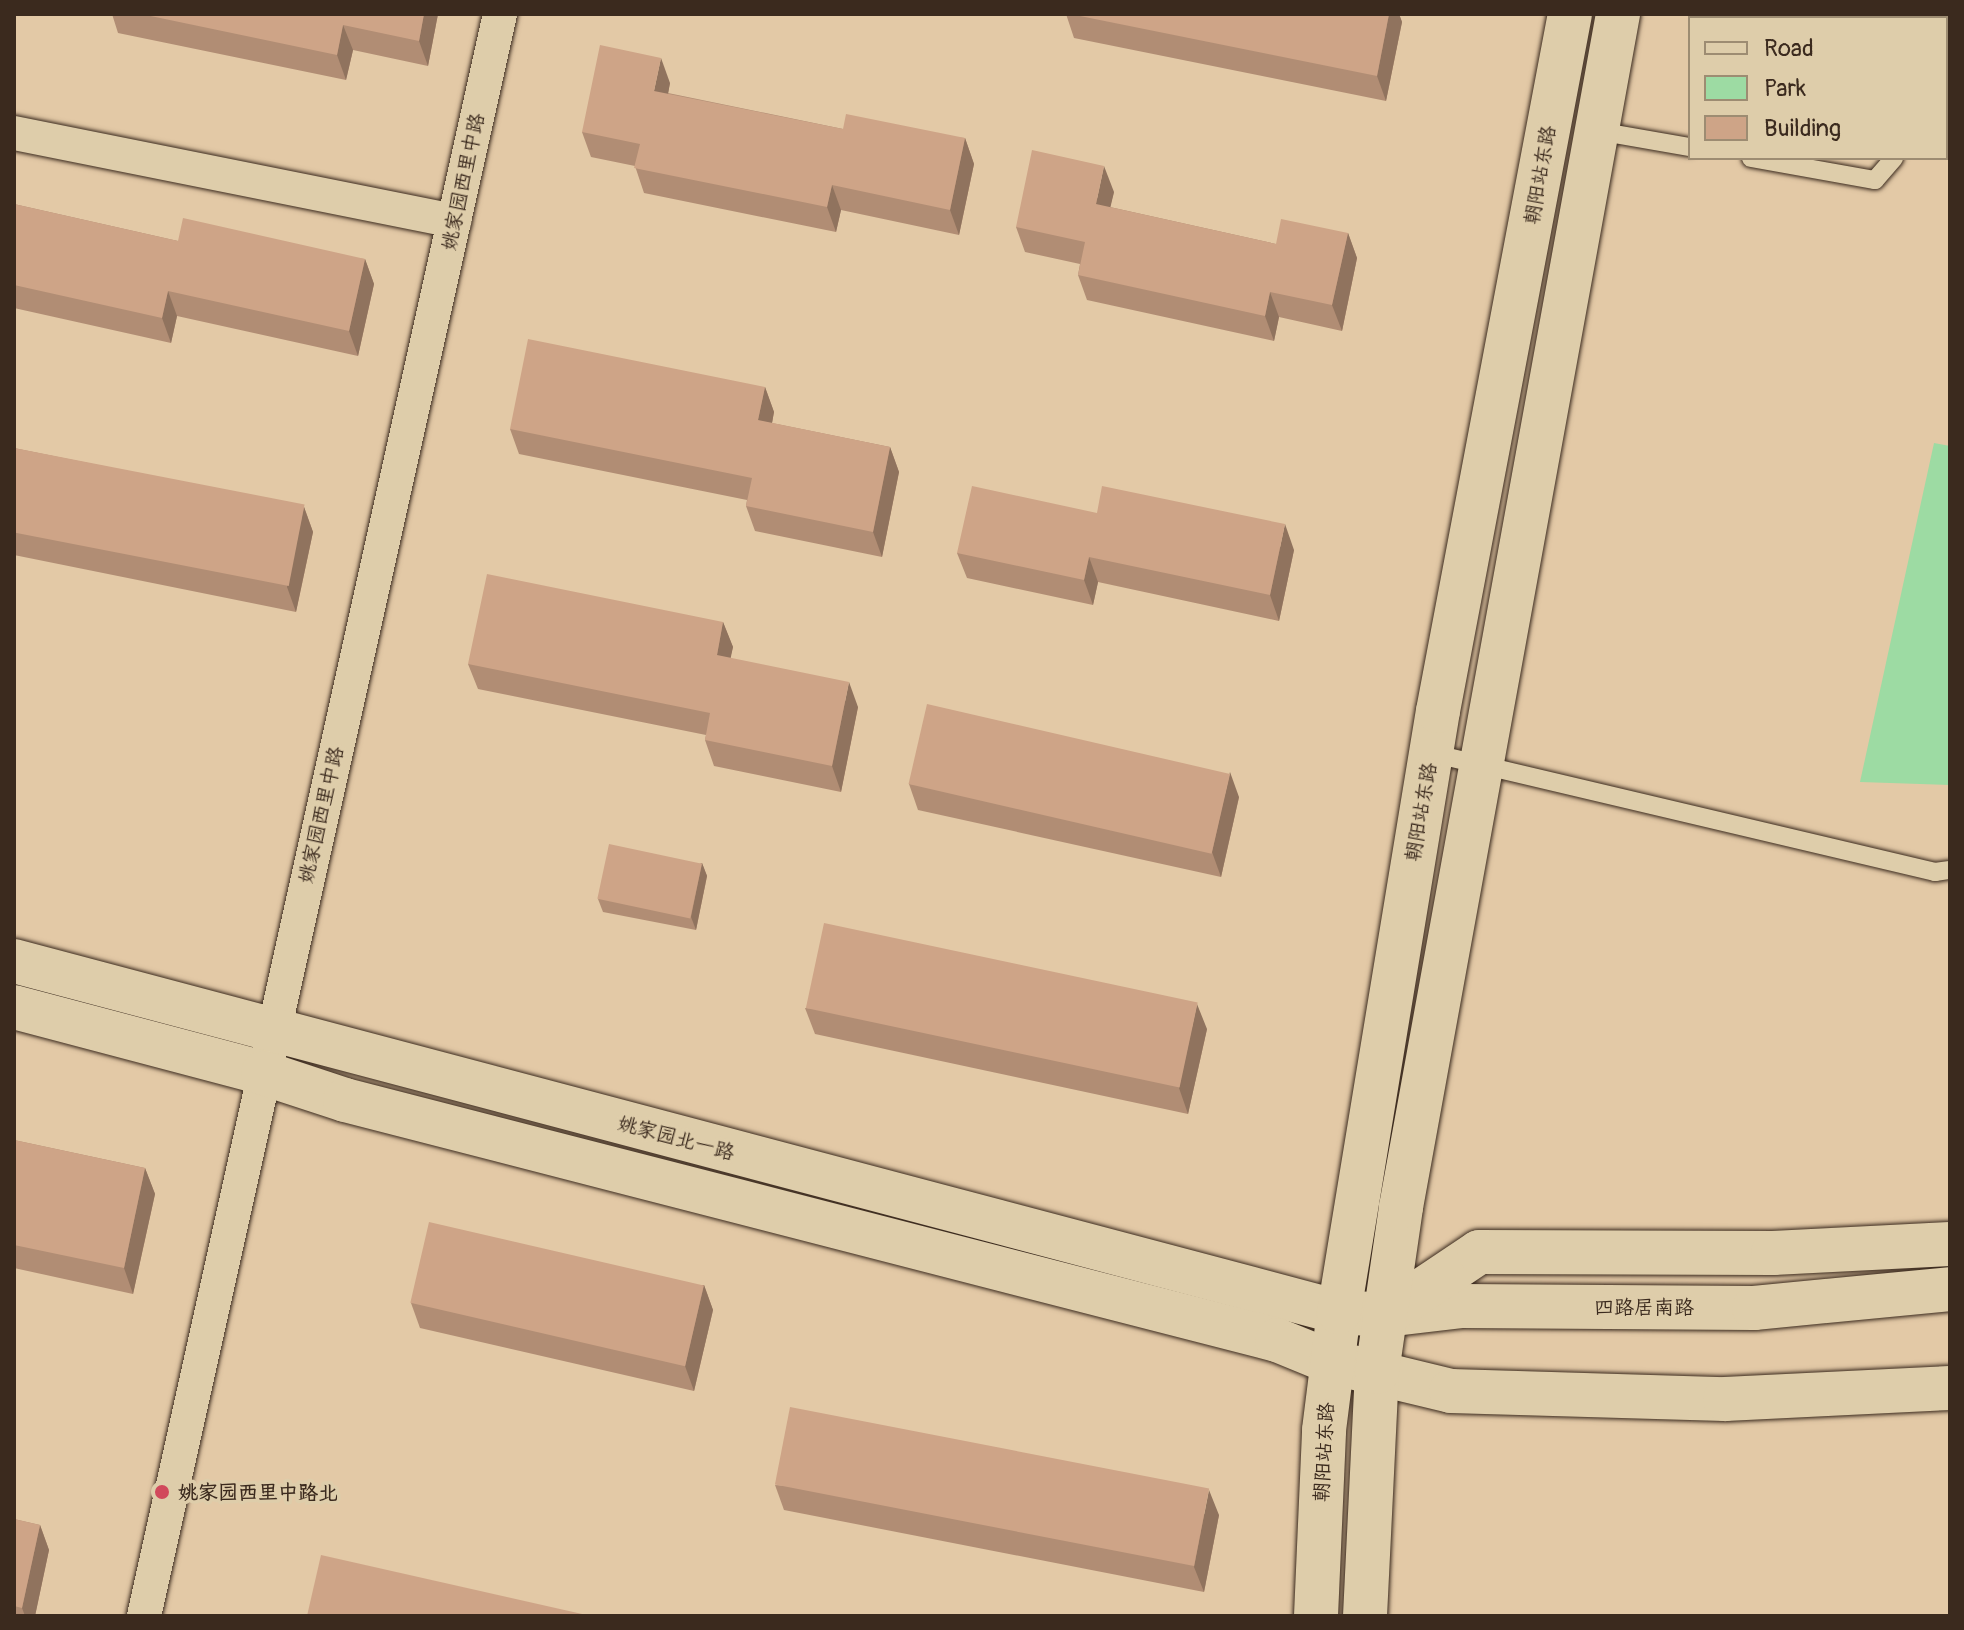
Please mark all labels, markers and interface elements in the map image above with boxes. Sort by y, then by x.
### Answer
legend [1688,16,1948,160]
text: Road [1764,34,1814,63]
text: Park [1764,74,1806,103]
street label: 姚家园西里中路 [437,111,489,253]
text: Building [1764,114,1841,143]
street label: 朝阳站东路 [1519,124,1561,226]
street label: 姚家园西里中路 [294,744,348,886]
street label: 朝阳站东路 [1400,761,1442,863]
street label: 姚家园北一路 [615,1111,737,1165]
street label: 四路居南路 [1594,1295,1694,1319]
street label: 朝阳站东路 [1309,1401,1339,1503]
place label: 姚家园西里中路北 [178,1480,338,1504]
marker: 姚家园西里中路北 [153,1483,171,1501]

